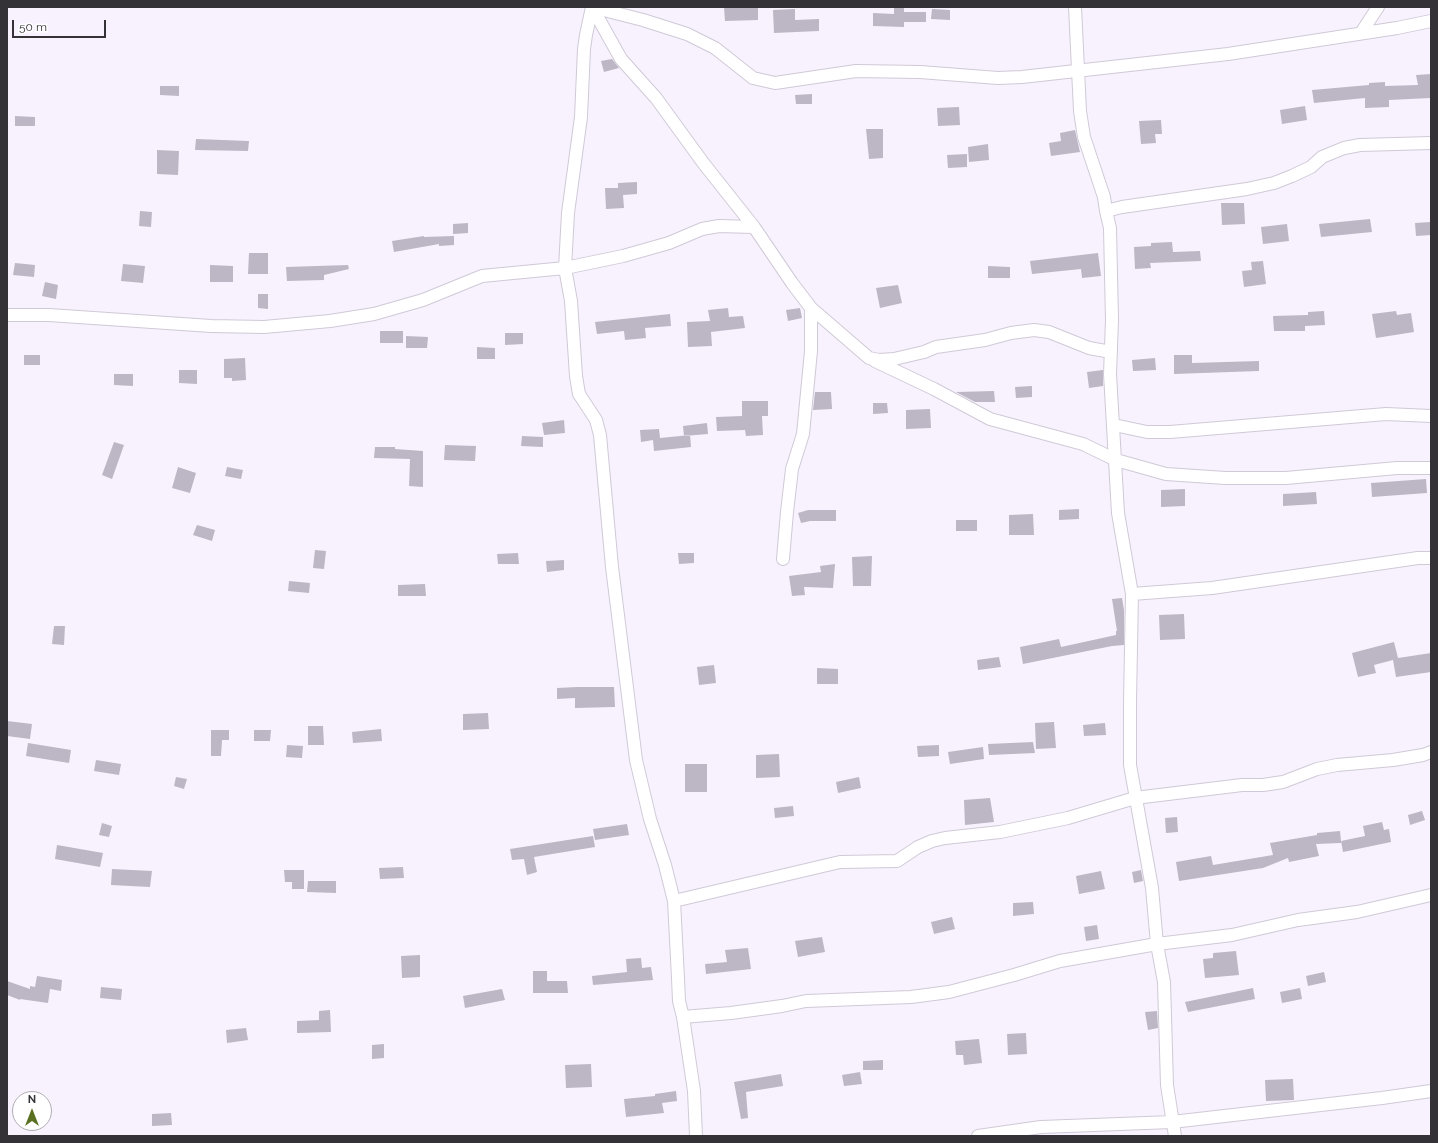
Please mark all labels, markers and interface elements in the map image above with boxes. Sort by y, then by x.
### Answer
scale bar [14,12,108,38]
text: 50 m [19,20,47,34]
north arrow [12,1091,52,1131]
text: N [28,1093,36,1106]

